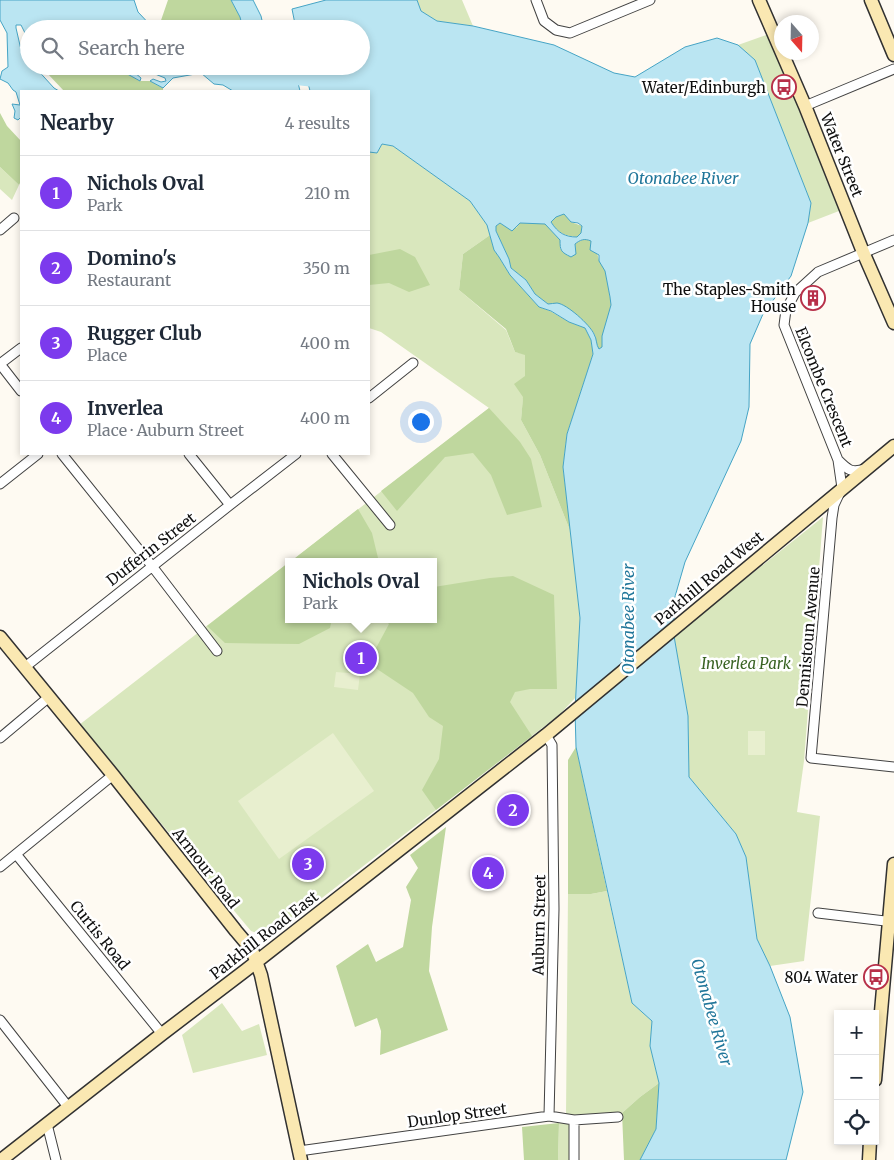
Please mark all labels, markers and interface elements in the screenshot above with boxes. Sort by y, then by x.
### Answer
north arrow [774,15,819,60]
search box [20,20,370,75]
icon: search [38,34,66,62]
text: Search here [78,36,185,60]
bus stop icon: Water/Edinburgh [771,74,797,100]
place label: Water/Edinburgh [641,78,766,97]
text: Nearby [40,109,114,136]
street label: Water Street [816,109,868,200]
text: 4 results [284,113,350,133]
water label: Otonabee River [628,168,739,188]
text: Nichols Oval [87,171,204,195]
text: 1 [52,183,60,203]
text: 210 m [305,183,350,203]
text: Park [87,195,123,215]
text: Domino's [87,246,176,270]
text: 2 [51,258,61,278]
text: 350 m [303,258,350,278]
text: Restaurant [87,270,171,290]
place label: The Staples-Smith House [663,280,796,316]
building icon: The Staples-Smith House [800,285,826,311]
text: Rugger Club [87,321,202,345]
street label: Elcombe Crescent [791,324,857,450]
text: 3 [51,333,61,353]
text: 400 m [300,333,350,353]
text: Place [87,345,127,365]
text: Inverlea [87,396,163,420]
text: 4 [51,408,61,428]
text: 400 m [300,408,350,428]
your location [408,409,434,435]
text: Place · Auburn Street [87,420,244,440]
street label: Dufferin Street [103,508,200,590]
street label: Parkhill Road West [651,527,767,629]
popup [285,558,437,623]
water label: Otonabee River [618,563,638,674]
street label: Dennistoun Avenue [792,566,824,708]
text: Nichols Oval [302,569,420,593]
text: Park [302,593,338,613]
pin: 1 [345,639,377,677]
park label: Inverlea Park [701,654,792,673]
pin: 2 [497,791,529,829]
street label: Armour Road [168,823,243,912]
pin: 3 [292,845,324,883]
pin: 4 [472,854,504,892]
street label: Auburn Street [529,874,549,977]
street label: Parkhill Road East [206,887,322,983]
street label: Curtis Road [66,896,134,974]
water label: Otonabee River [687,956,737,1069]
bus stop icon: 804 Water [863,964,889,990]
place label: 804 Water [784,968,858,987]
map controls [834,1010,879,1145]
button: + [834,1010,879,1055]
button: − [834,1055,879,1100]
street label: Dunlop Street [406,1099,508,1131]
button: locate [834,1100,879,1145]

